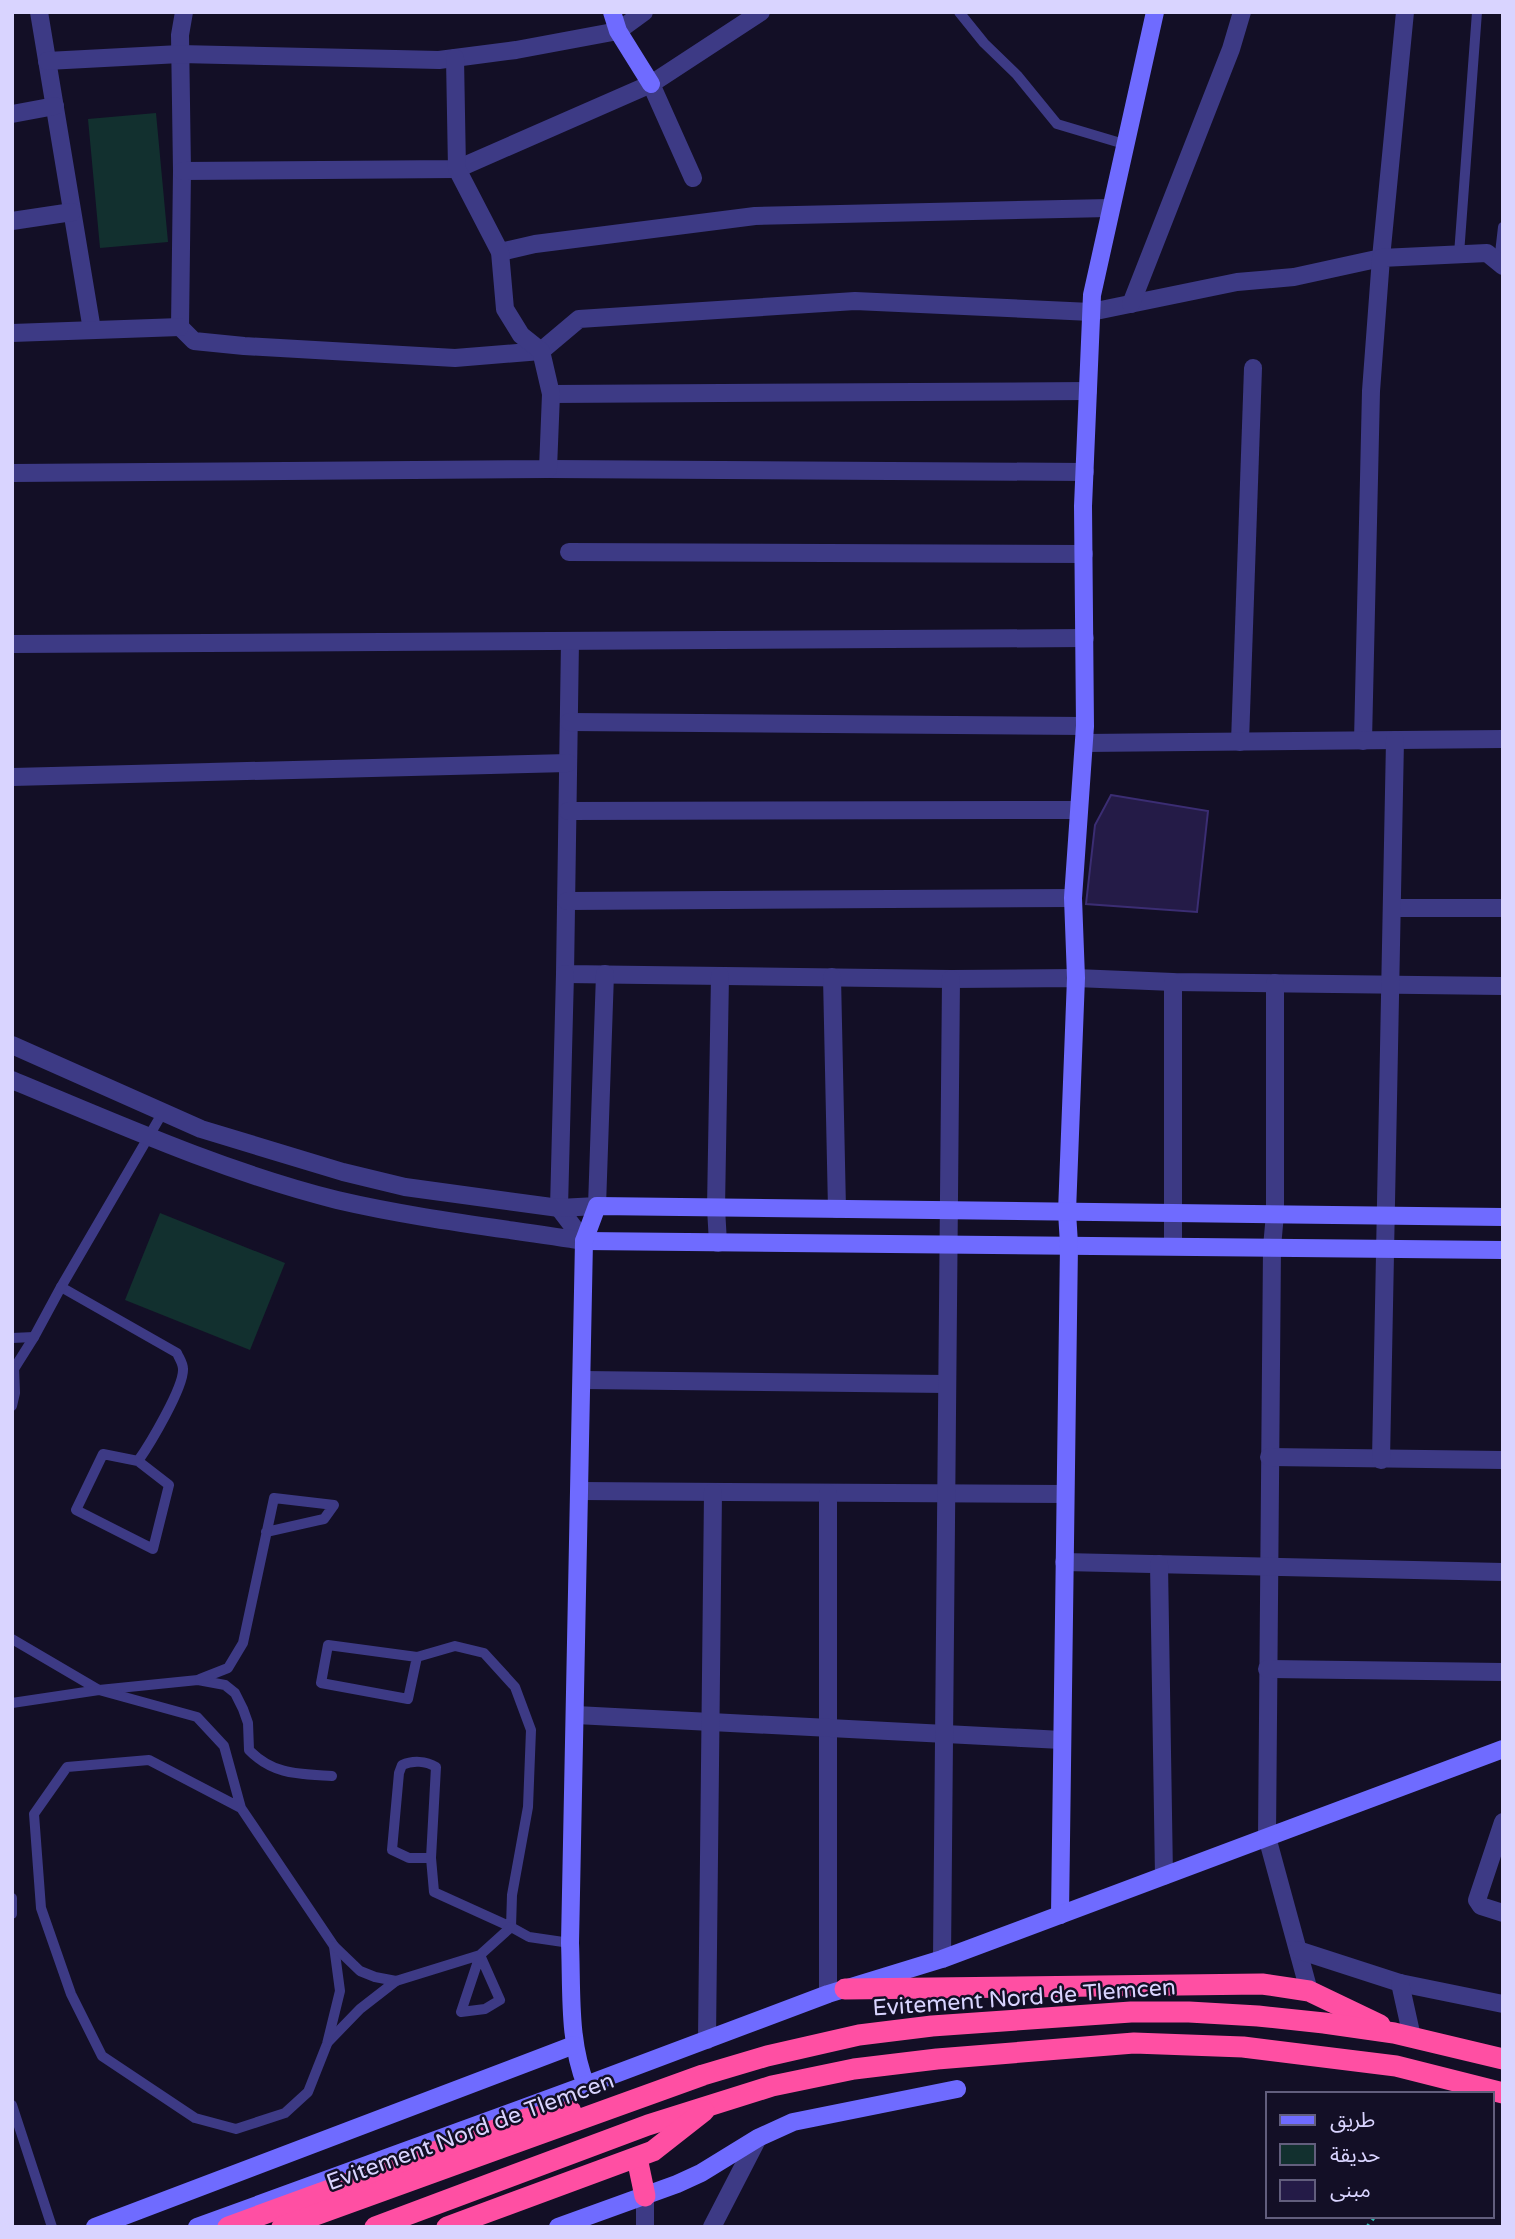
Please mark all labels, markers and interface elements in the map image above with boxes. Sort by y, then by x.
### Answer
street label: Evitement Nord de Tlemcen [871,1973,1177,2023]
street label: Evitement Nord de Tlemcen [323,2067,618,2197]
legend [1266,2092,1494,2218]
text: طريق [1330,2108,1375,2133]
text: حديقة [1330,2143,1380,2168]
text: مبنى [1330,2178,1371,2203]

